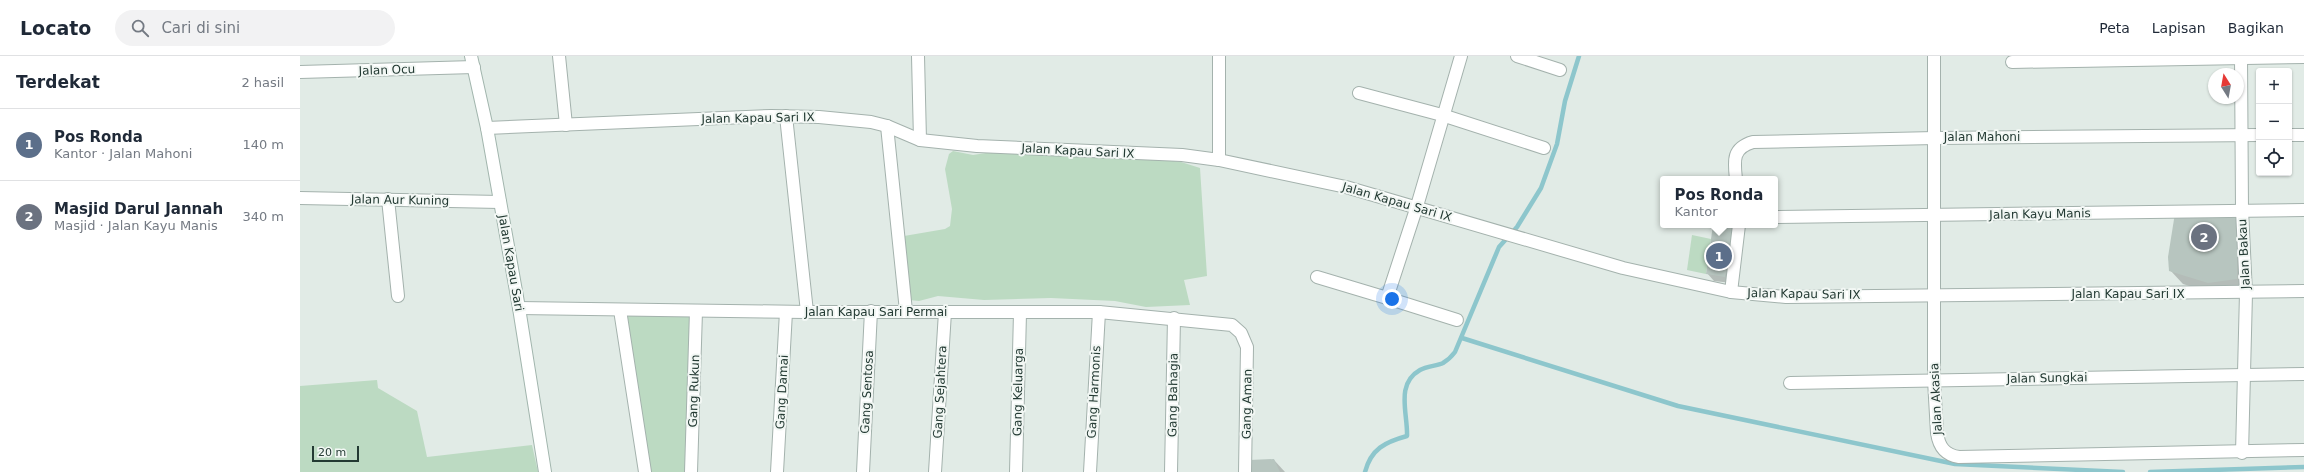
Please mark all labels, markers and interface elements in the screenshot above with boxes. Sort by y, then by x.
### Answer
search box [115,10,395,46]
text: Locato [20,17,91,39]
icon: search [129,17,151,39]
text: Cari di sini [161,19,240,37]
text: Peta [2099,20,2130,36]
text: Lapisan [2152,20,2206,36]
text: Bagikan [2228,20,2284,36]
street label: Jalan Ocu [357,62,416,78]
north arrow [2208,68,2244,104]
map controls [2256,68,2292,176]
button: + [2256,68,2292,104]
text: Terdekat [16,72,100,92]
text: 2 hasil [241,75,284,90]
button: − [2256,104,2292,140]
street label: Jalan Kapau Sari IX [700,110,815,126]
text: Pos Ronda [54,128,143,146]
street label: Jalan Mahoni [1943,130,2020,144]
text: 1 [24,137,34,152]
text: 140 m [242,137,284,152]
button: locate [2256,140,2292,176]
street label: Jalan Kapau Sari IX [1020,141,1135,161]
text: Kantor · Jalan Mahoni [54,146,192,161]
popup [1660,176,1778,228]
street label: Jalan Kapau Sari IX [1340,179,1453,224]
text: Pos Ronda [1675,186,1763,204]
street label: Jalan Aur Kuning [350,192,449,208]
text: Masjid Darul Jannah [54,200,223,218]
text: Kantor [1675,204,1717,219]
street label: Jalan Kayu Manis [1988,206,2091,222]
text: 2 [24,209,34,224]
text: 340 m [242,209,284,224]
street label: Jalan Kapau Sari [495,213,526,312]
text: Masjid · Jalan Kayu Manis [54,218,218,233]
street label: Jalan Bakau [2235,219,2253,290]
pin: 2 [2191,222,2217,252]
pin: 1 [1706,241,1732,271]
street label: Jalan Kapau Sari IX [1746,286,1861,302]
street label: Jalan Kapau Sari IX [2070,287,2185,301]
your location [1382,289,1402,309]
street label: Jalan Kapau Sari Permai [804,305,947,319]
street label: Gang Sejahtera [931,345,949,439]
street label: Gang Harmonis [1085,345,1103,439]
street label: Gang Keluarga [1010,348,1026,436]
street label: Gang Sentosa [858,350,876,434]
street label: Gang Bahagia [1165,353,1181,437]
street label: Gang Rukun [686,354,702,428]
street label: Gang Damai [773,354,791,430]
street label: Jalan Akasia [1927,363,1945,436]
street label: Gang Aman [1239,369,1255,439]
street label: Jalan Sungkai [2005,370,2088,386]
scale bar [312,444,359,463]
text: 20 m [318,446,346,459]

